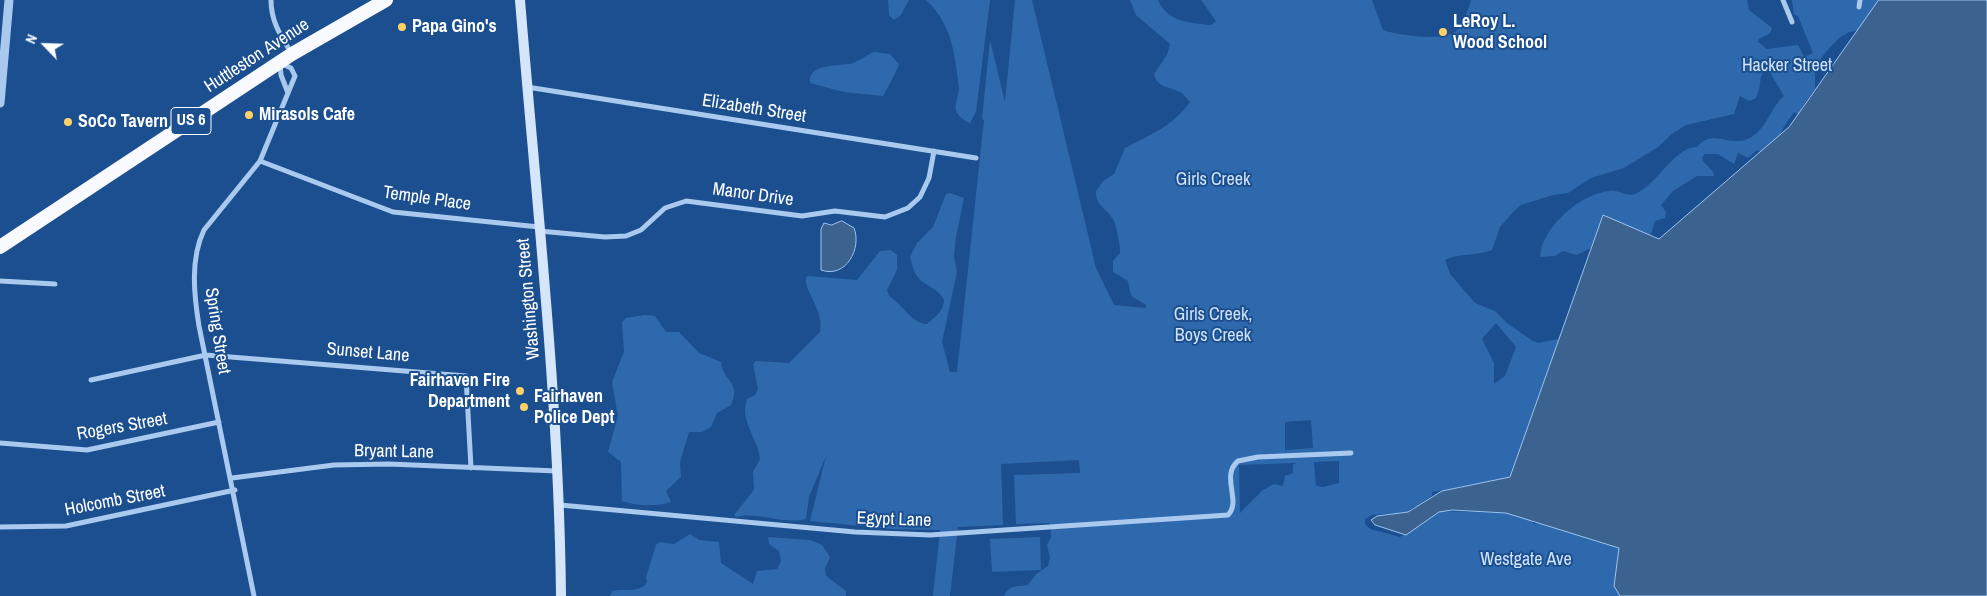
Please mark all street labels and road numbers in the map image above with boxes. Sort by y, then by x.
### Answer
street label: Huttleston Avenue [201,14,313,98]
street label: Elizabeth Street [700,90,808,128]
road number: US 6 [171,108,211,134]
street label: Manor Drive [711,179,795,211]
street label: Temple Place [382,182,472,216]
street label: Washington Street [513,237,545,361]
street label: Spring Street [200,286,234,376]
street label: Sunset Lane [326,339,410,367]
street label: Rogers Street [75,408,169,446]
street label: Bryant Lane [354,441,434,463]
street label: Holcomb Street [63,481,167,521]
street label: Egypt Lane [856,508,932,532]

